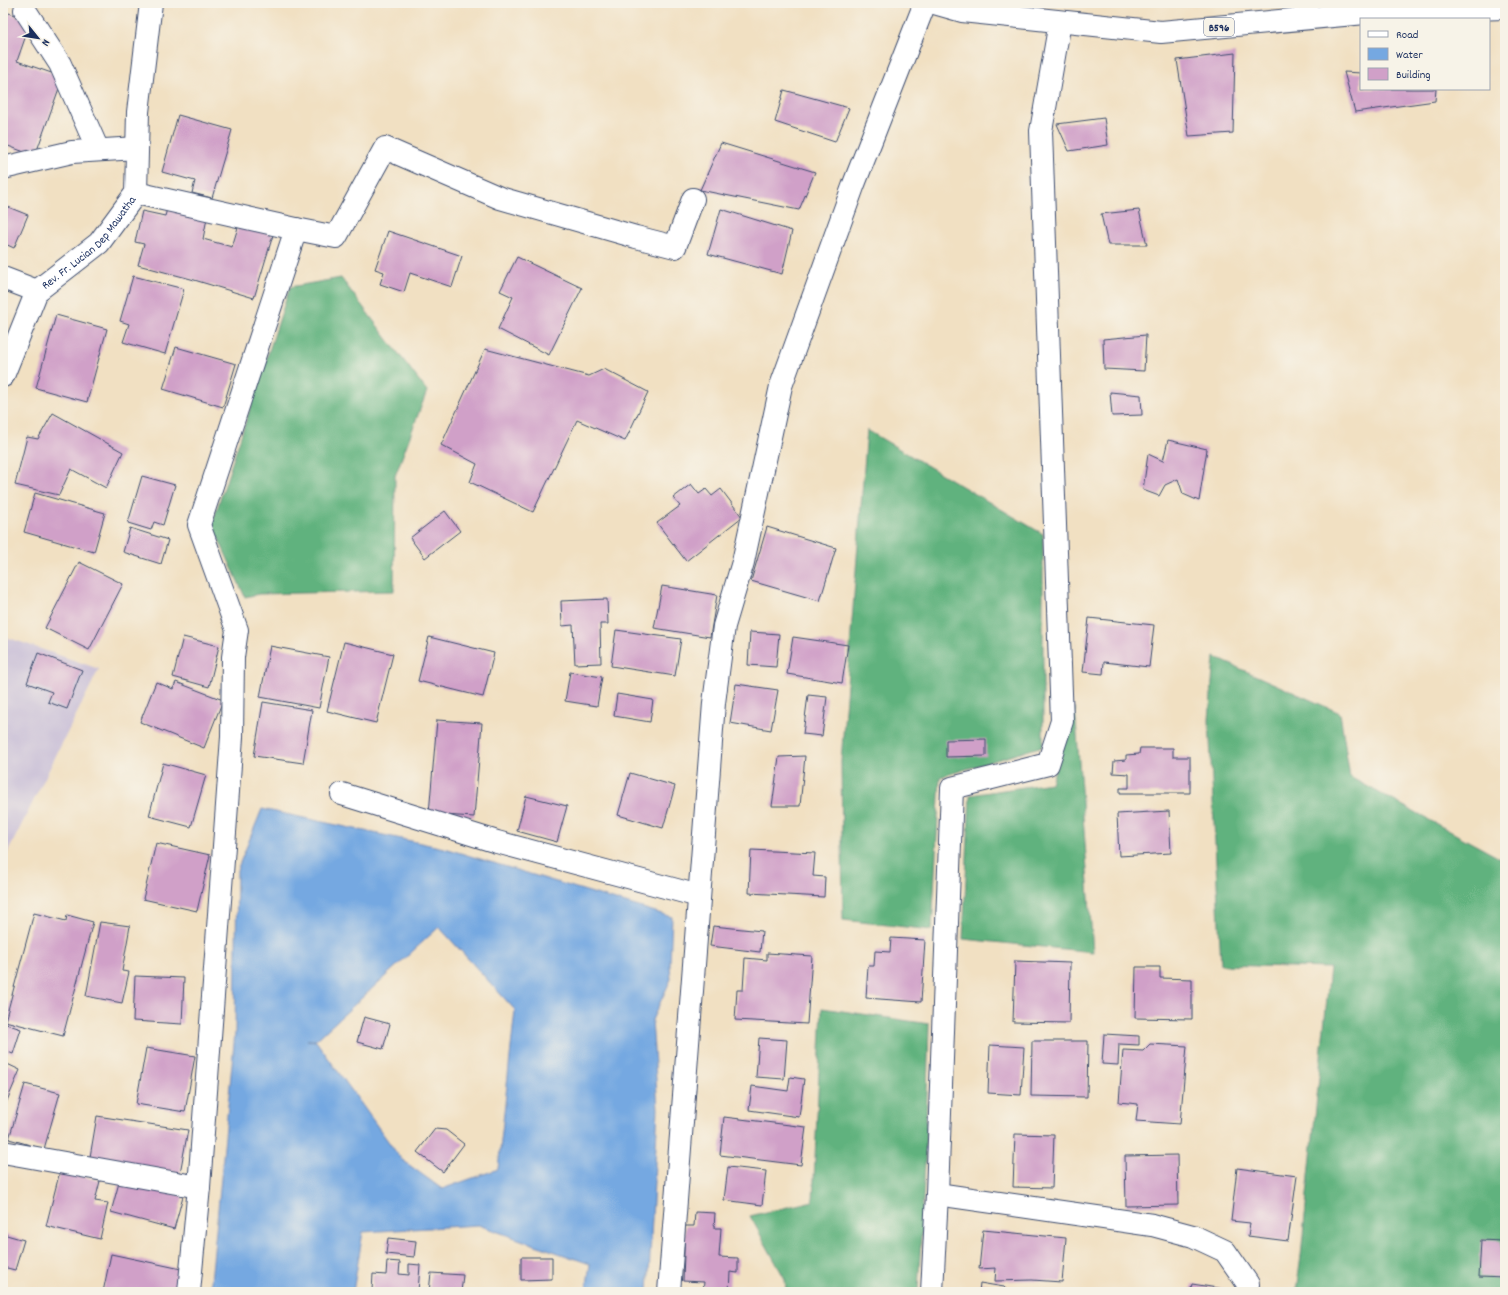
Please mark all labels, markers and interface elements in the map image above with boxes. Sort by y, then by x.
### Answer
north arrow [18,18,58,58]
road number: B596 [1204,18,1234,36]
legend [1360,18,1490,90]
text: Road [1396,27,1418,44]
text: N [36,36,53,49]
text: Water [1396,47,1423,64]
text: Building [1396,67,1431,84]
street label: Rev. Fr. Lucian Dep Mawatha [39,193,141,294]

